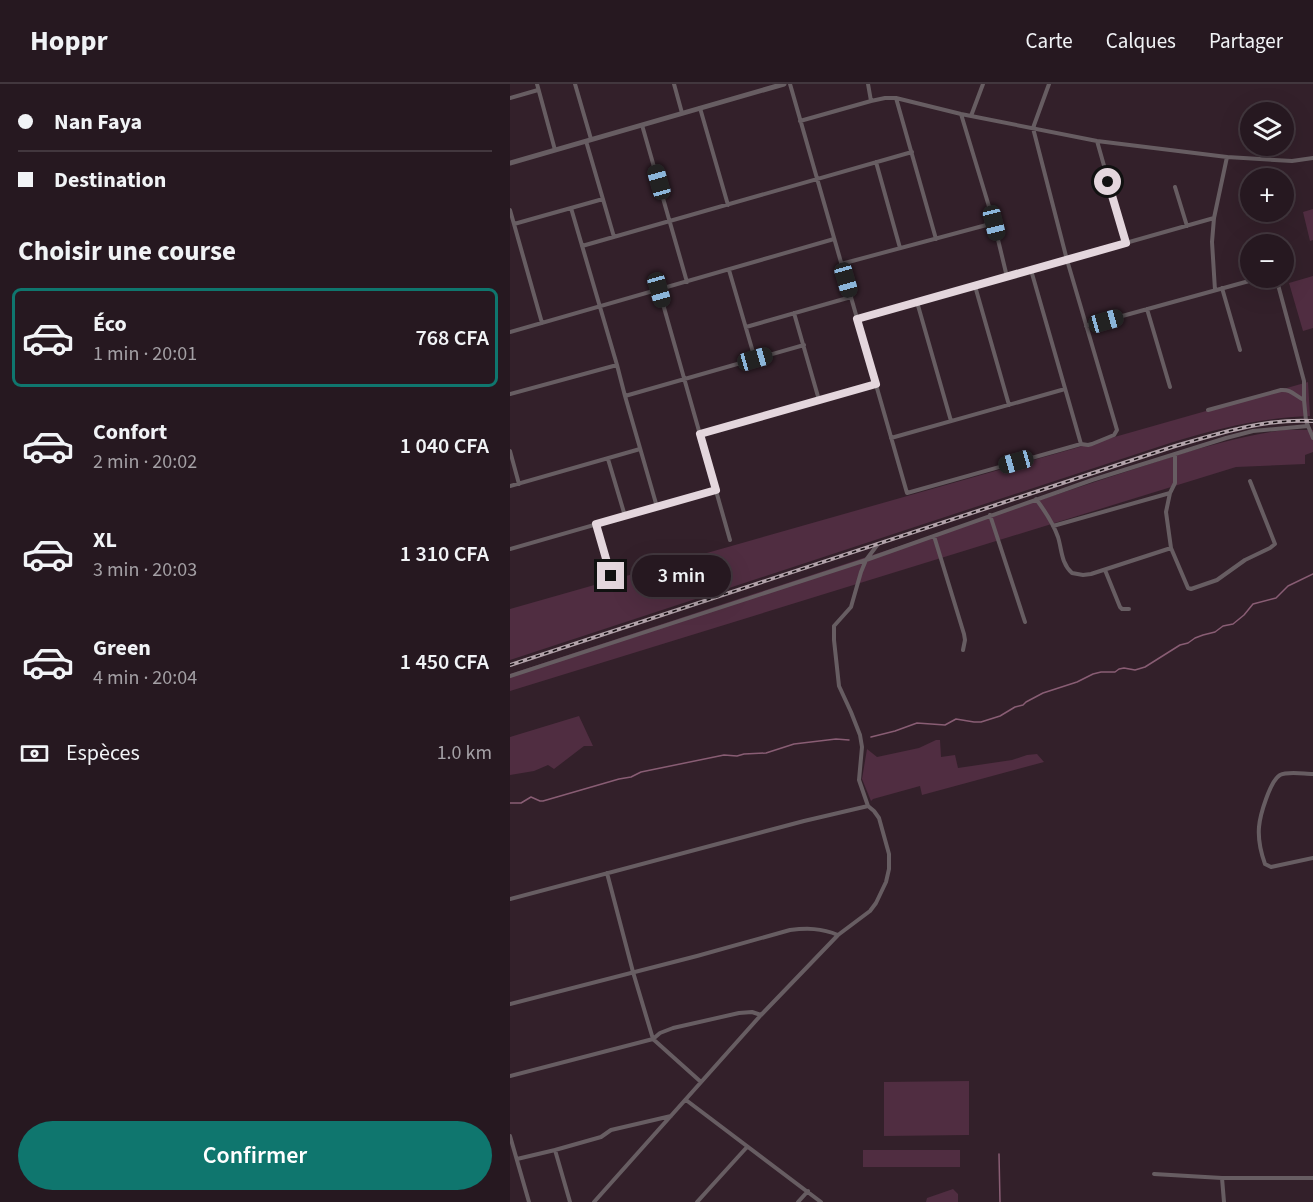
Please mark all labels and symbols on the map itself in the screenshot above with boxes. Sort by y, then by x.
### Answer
car [645,162,673,202]
route start [1094,168,1121,195]
car [981,203,1007,243]
car [832,260,860,300]
car [645,270,673,310]
car [1086,307,1126,335]
car [735,345,775,373]
car [996,448,1036,476]
callout: 3 min [632,555,731,597]
route end [597,562,624,589]

